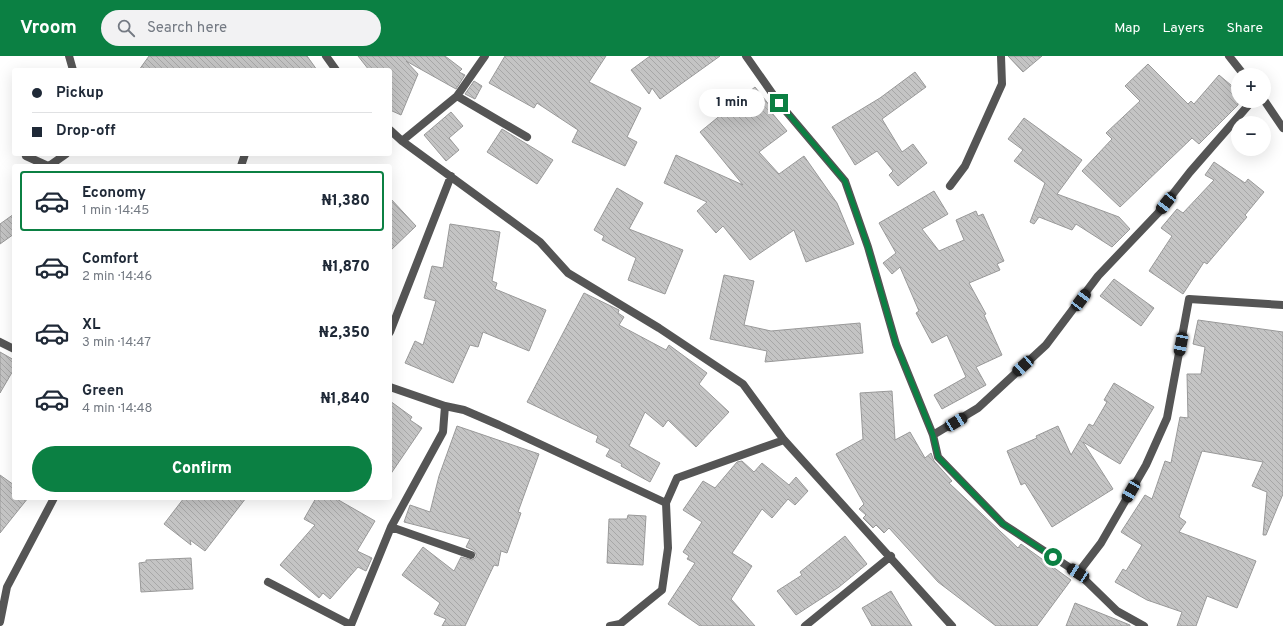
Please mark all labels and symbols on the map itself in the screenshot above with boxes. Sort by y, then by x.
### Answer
callout: 1 min [699,89,765,117]
route end [770,94,788,112]
car [1154,190,1178,216]
car [1069,287,1093,313]
car [1173,331,1189,357]
car [1010,354,1036,378]
car [943,411,969,433]
car [1120,478,1142,504]
route start [1044,548,1062,566]
car [1065,561,1091,585]

